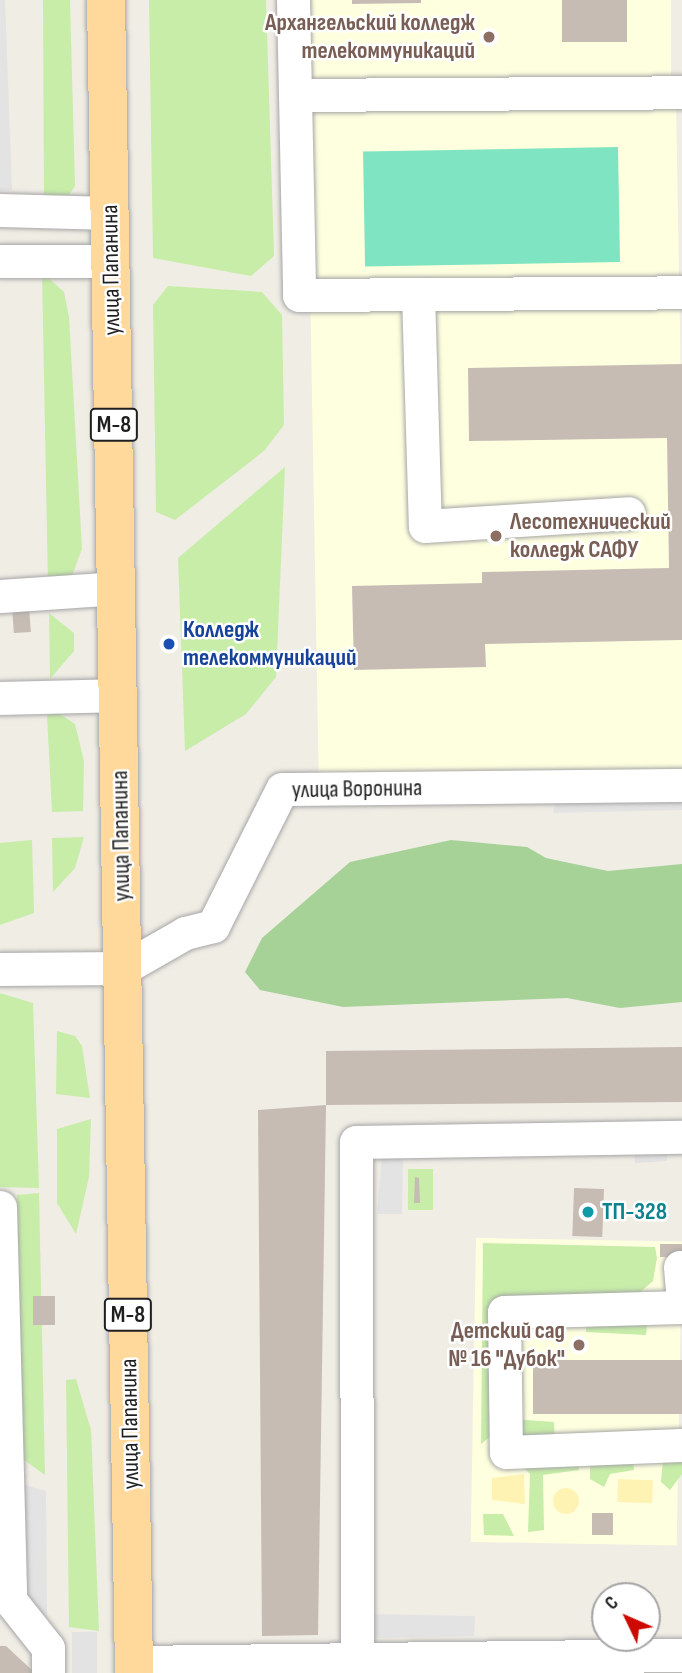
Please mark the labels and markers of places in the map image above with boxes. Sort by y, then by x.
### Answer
place label: Архангельский колледж телекоммуникаций [265,9,475,65]
marker: Архангельский колледж телекоммуникаций [481,29,497,45]
place label: Лесотехнический колледж САФУ [510,508,671,564]
marker: Лесотехнический колледж САФУ [488,528,504,544]
place label: Колледж телекоммуникаций [183,616,356,672]
marker: Колледж телекоммуникаций [161,636,177,652]
place label: ТП-328 [602,1198,667,1226]
marker: ТП-328 [580,1204,596,1220]
place label: Детский сад № 16 "Дубок" [448,1317,565,1373]
marker: Детский сад № 16 "Дубок" [571,1337,587,1353]

